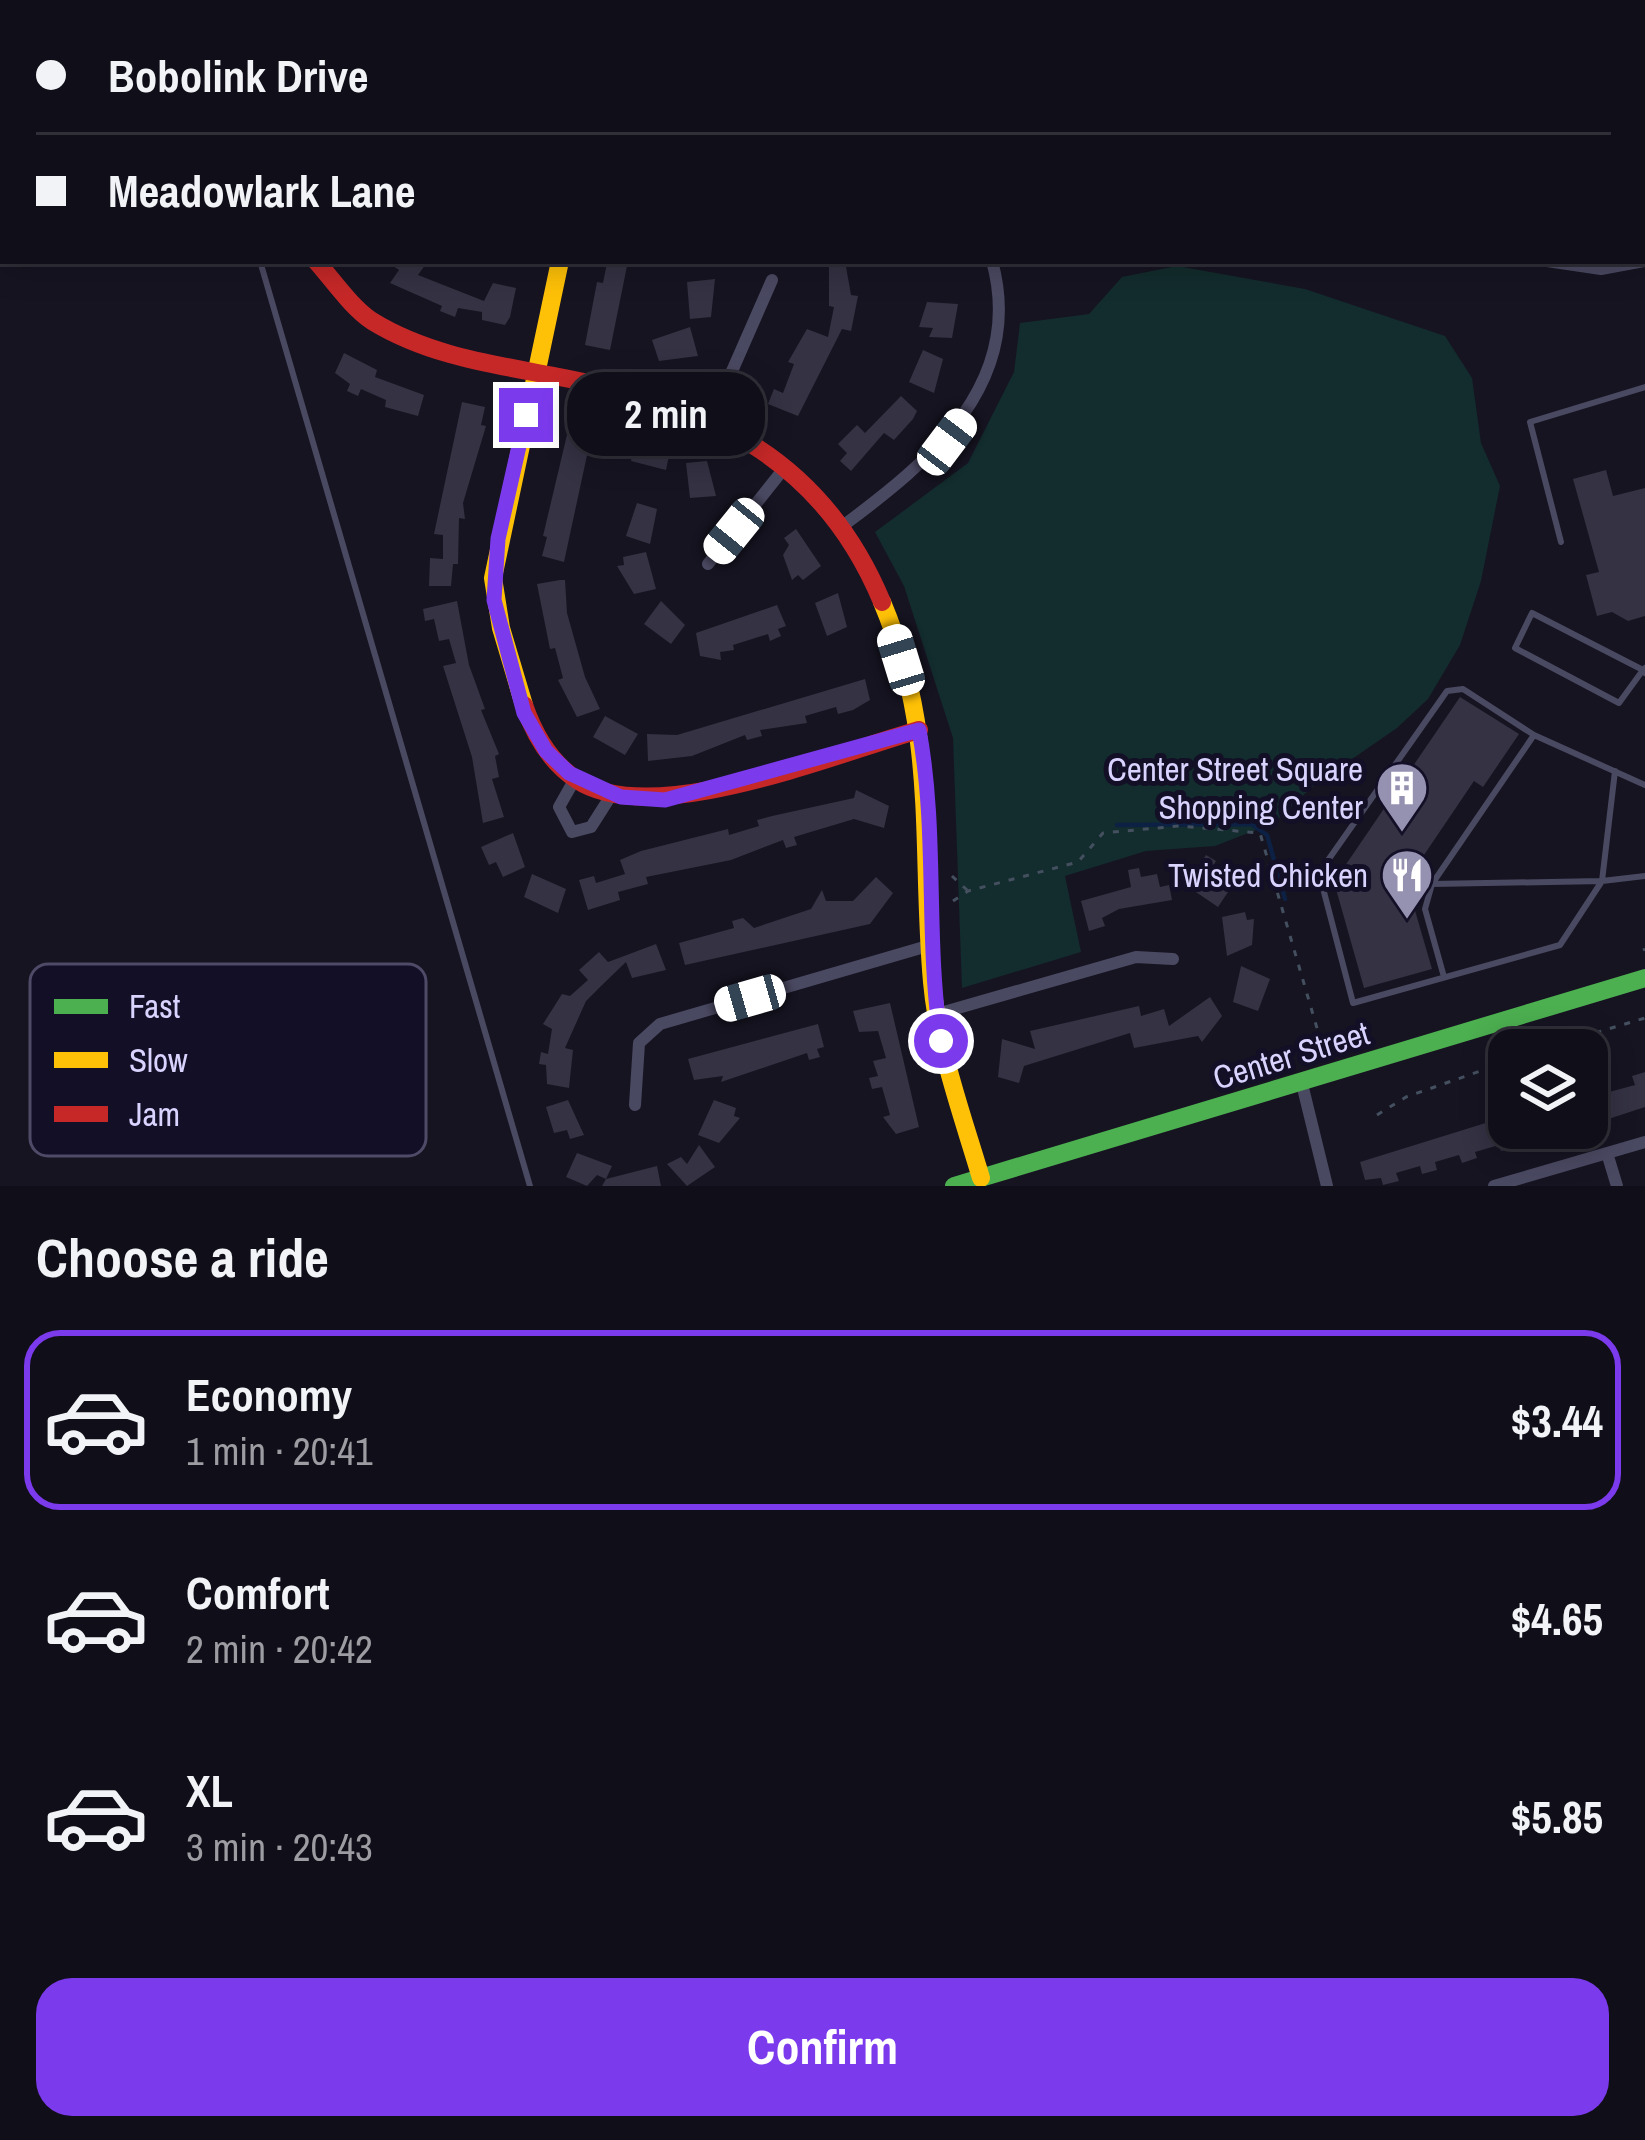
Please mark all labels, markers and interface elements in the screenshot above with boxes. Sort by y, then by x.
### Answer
text: Bobolink Drive [108,45,368,106]
text: Meadowlark Lane [108,160,416,221]
callout: 2 min [568,373,766,457]
route end [499,388,553,442]
text: 2 min [624,388,708,440]
car [911,402,983,482]
car [697,492,771,570]
car [873,620,929,700]
place label: Center Street Square Shopping Center [1107,747,1363,829]
building icon: Center Street Square Shopping Center [1374,760,1430,834]
restaurant icon: Twisted Chicken [1379,847,1435,921]
place label: Twisted Chicken [1168,853,1368,897]
legend [30,964,426,1156]
car [710,971,790,1025]
text: Fast [129,984,180,1028]
street label: Center Street [1208,1010,1374,1100]
route start [914,1014,968,1068]
map controls [1488,1029,1608,1149]
button: layers [1488,1029,1608,1149]
text: Slow [129,1038,188,1082]
text: Jam [129,1092,180,1136]
text: Choose a ride [36,1221,329,1294]
text: Economy [186,1364,352,1425]
icon: car [42,1366,150,1474]
text: $3.44 [1511,1390,1603,1451]
text: 1 min · 20:41 [186,1425,373,1477]
text: Comfort [186,1562,329,1623]
icon: car [42,1564,150,1672]
text: $4.65 [1511,1588,1603,1649]
text: 2 min · 20:42 [186,1623,373,1675]
text: XL [186,1760,233,1821]
icon: car [42,1762,150,1870]
text: $5.85 [1511,1786,1603,1847]
text: 3 min · 20:43 [186,1821,373,1873]
button: Confirm [36,1978,1609,2116]

